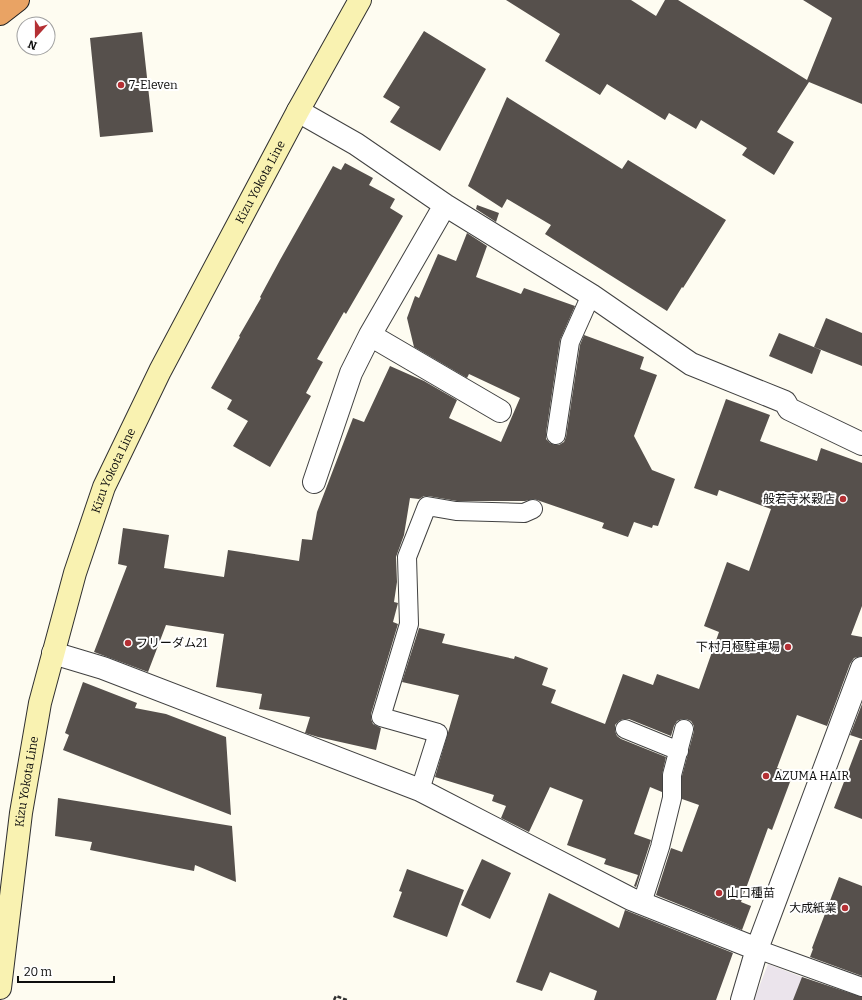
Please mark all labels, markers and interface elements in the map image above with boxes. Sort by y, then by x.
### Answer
north arrow [16,16,56,56]
text: N [26,37,39,52]
place label: 7-Eleven [129,78,178,92]
marker: 7-Eleven [116,80,126,90]
street label: Kizu Yokota Line [233,138,288,226]
street label: Kizu Yokota Line [89,426,138,515]
place label: 般若寺米穀店 [763,492,835,506]
marker: 般若寺米穀店 [838,494,848,504]
place label: フリーダム21 [136,636,208,650]
marker: フリーダム21 [123,638,133,648]
place label: 下村月極駐車場 [696,640,780,654]
marker: 下村月極駐車場 [783,642,793,652]
street label: Kizu Yokota Line [12,735,41,828]
place label: AZUMA HAIR [774,769,849,783]
marker: AZUMA HAIR [761,771,771,781]
place label: 山口種苗 [727,886,775,900]
marker: 山口種苗 [714,888,724,898]
place label: 大成紙業 [789,901,837,915]
marker: 大成紙業 [840,903,850,913]
scale bar [18,958,114,984]
text: 20 m [24,965,53,979]

